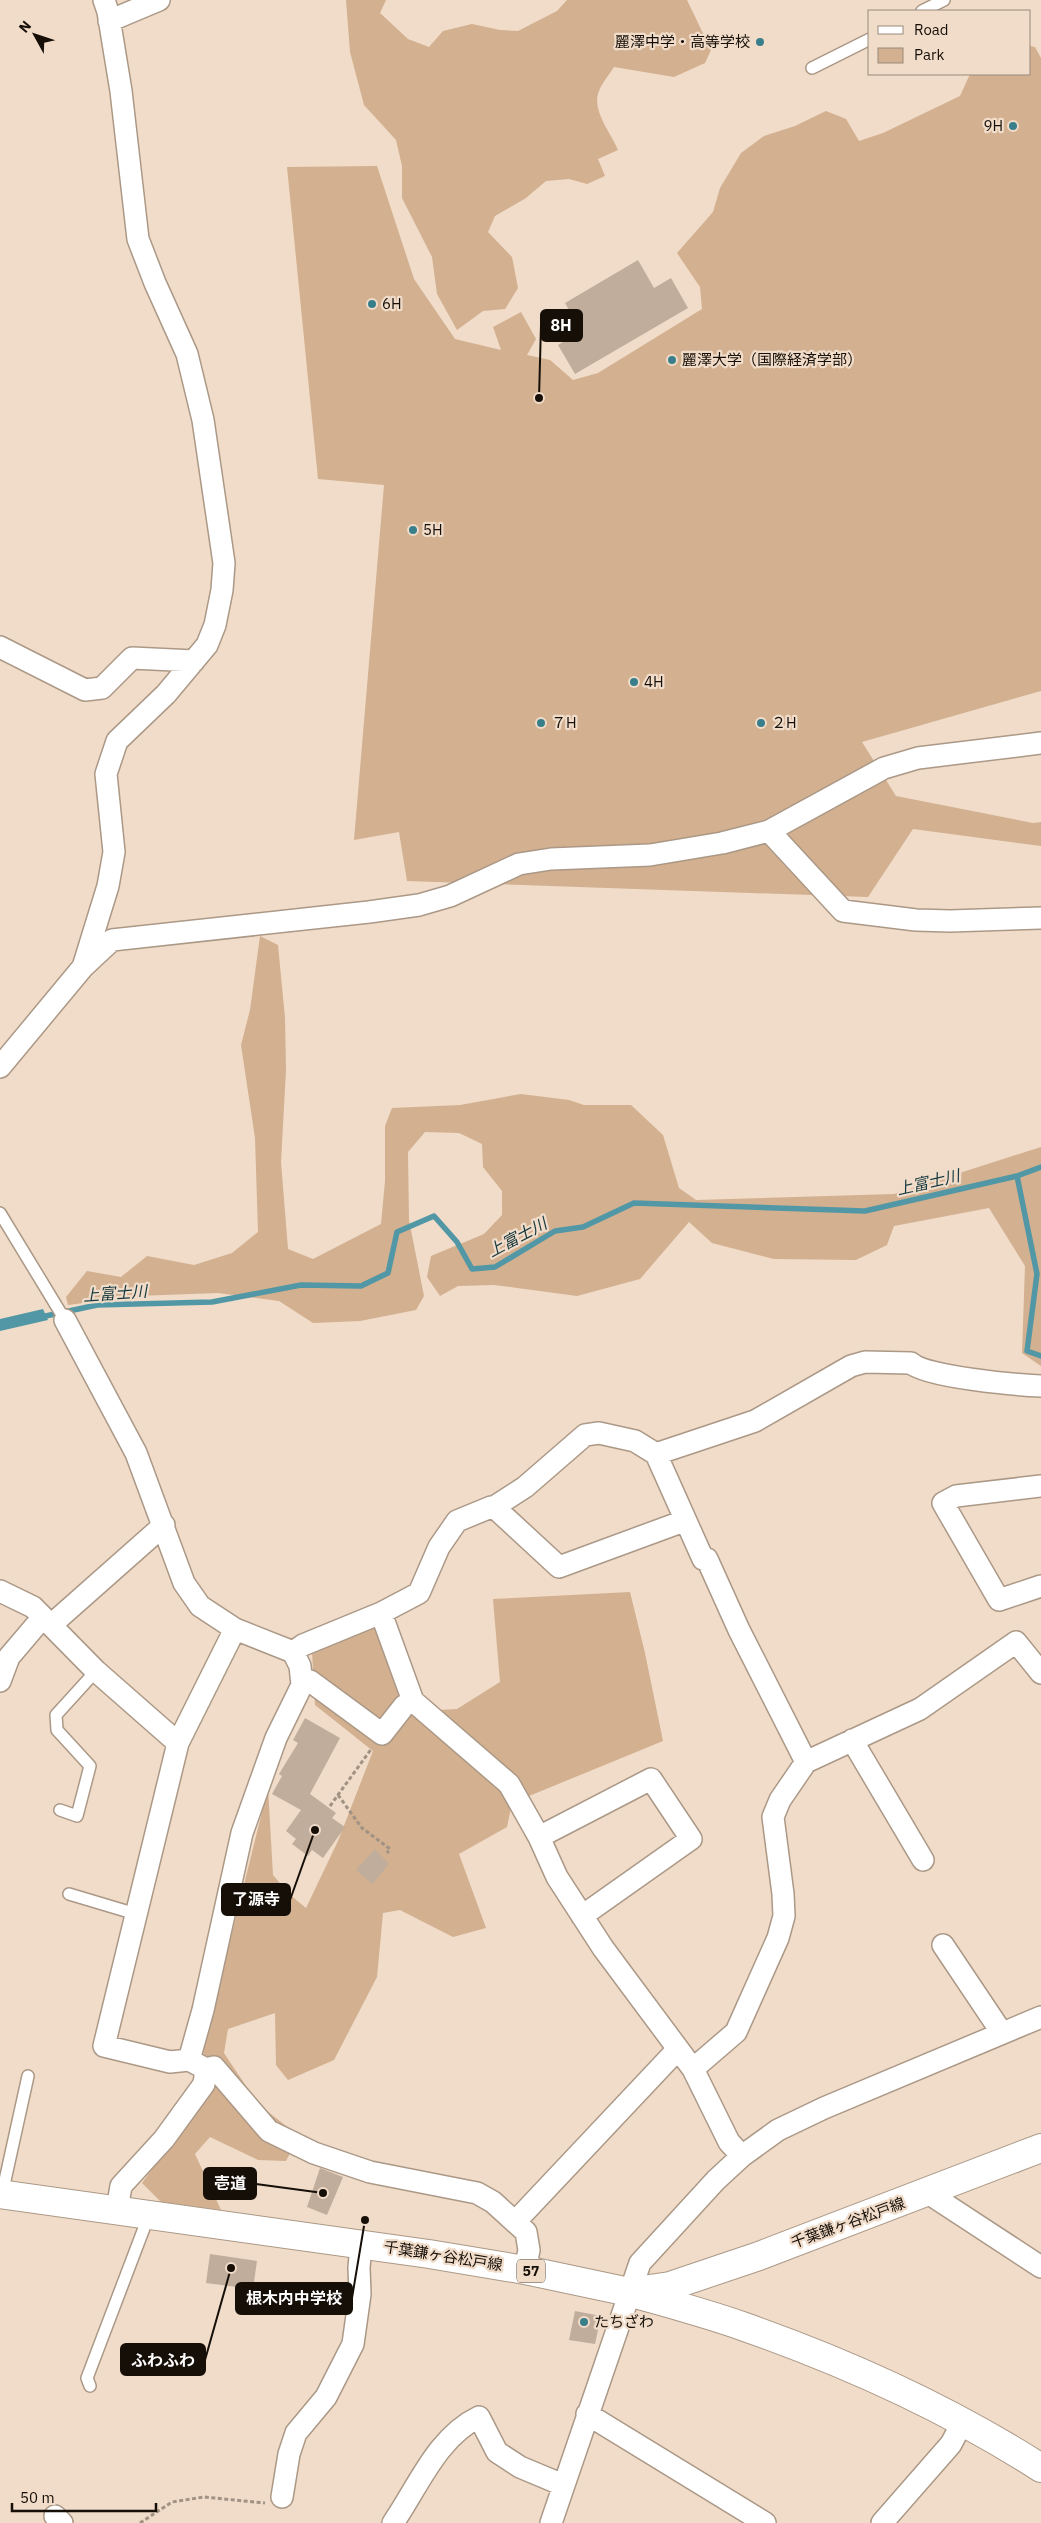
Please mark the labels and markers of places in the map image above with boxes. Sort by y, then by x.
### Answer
place label: 麗澤中学・高等学校 [615,32,750,51]
marker: 麗澤中学・高等学校 [754,36,766,48]
place label: 9H [983,116,1003,135]
marker: 9H [1007,120,1019,132]
place label: 6H [382,294,402,313]
marker: 6H [366,298,378,310]
callout: 8H [541,310,582,341]
place label: 麗澤大学（国際経済学部） [682,350,862,369]
marker: 麗澤大学（国際経済学部） [666,354,678,366]
place label: 5H [423,520,443,539]
marker: 5H [407,524,419,536]
place label: 4H [644,672,664,691]
marker: 4H [628,676,640,688]
place label: ７H [551,713,577,732]
place label: ２H [771,713,797,732]
marker: ７H [535,717,547,729]
marker: ２H [755,717,767,729]
callout: 了源寺 [222,1884,290,1915]
callout: 壱道 [204,2168,256,2199]
callout: 根木内中学校 [236,2283,352,2314]
place label: たちざわ [594,2312,654,2331]
marker: たちざわ [578,2316,590,2328]
callout: ふわふわ [121,2344,205,2375]

